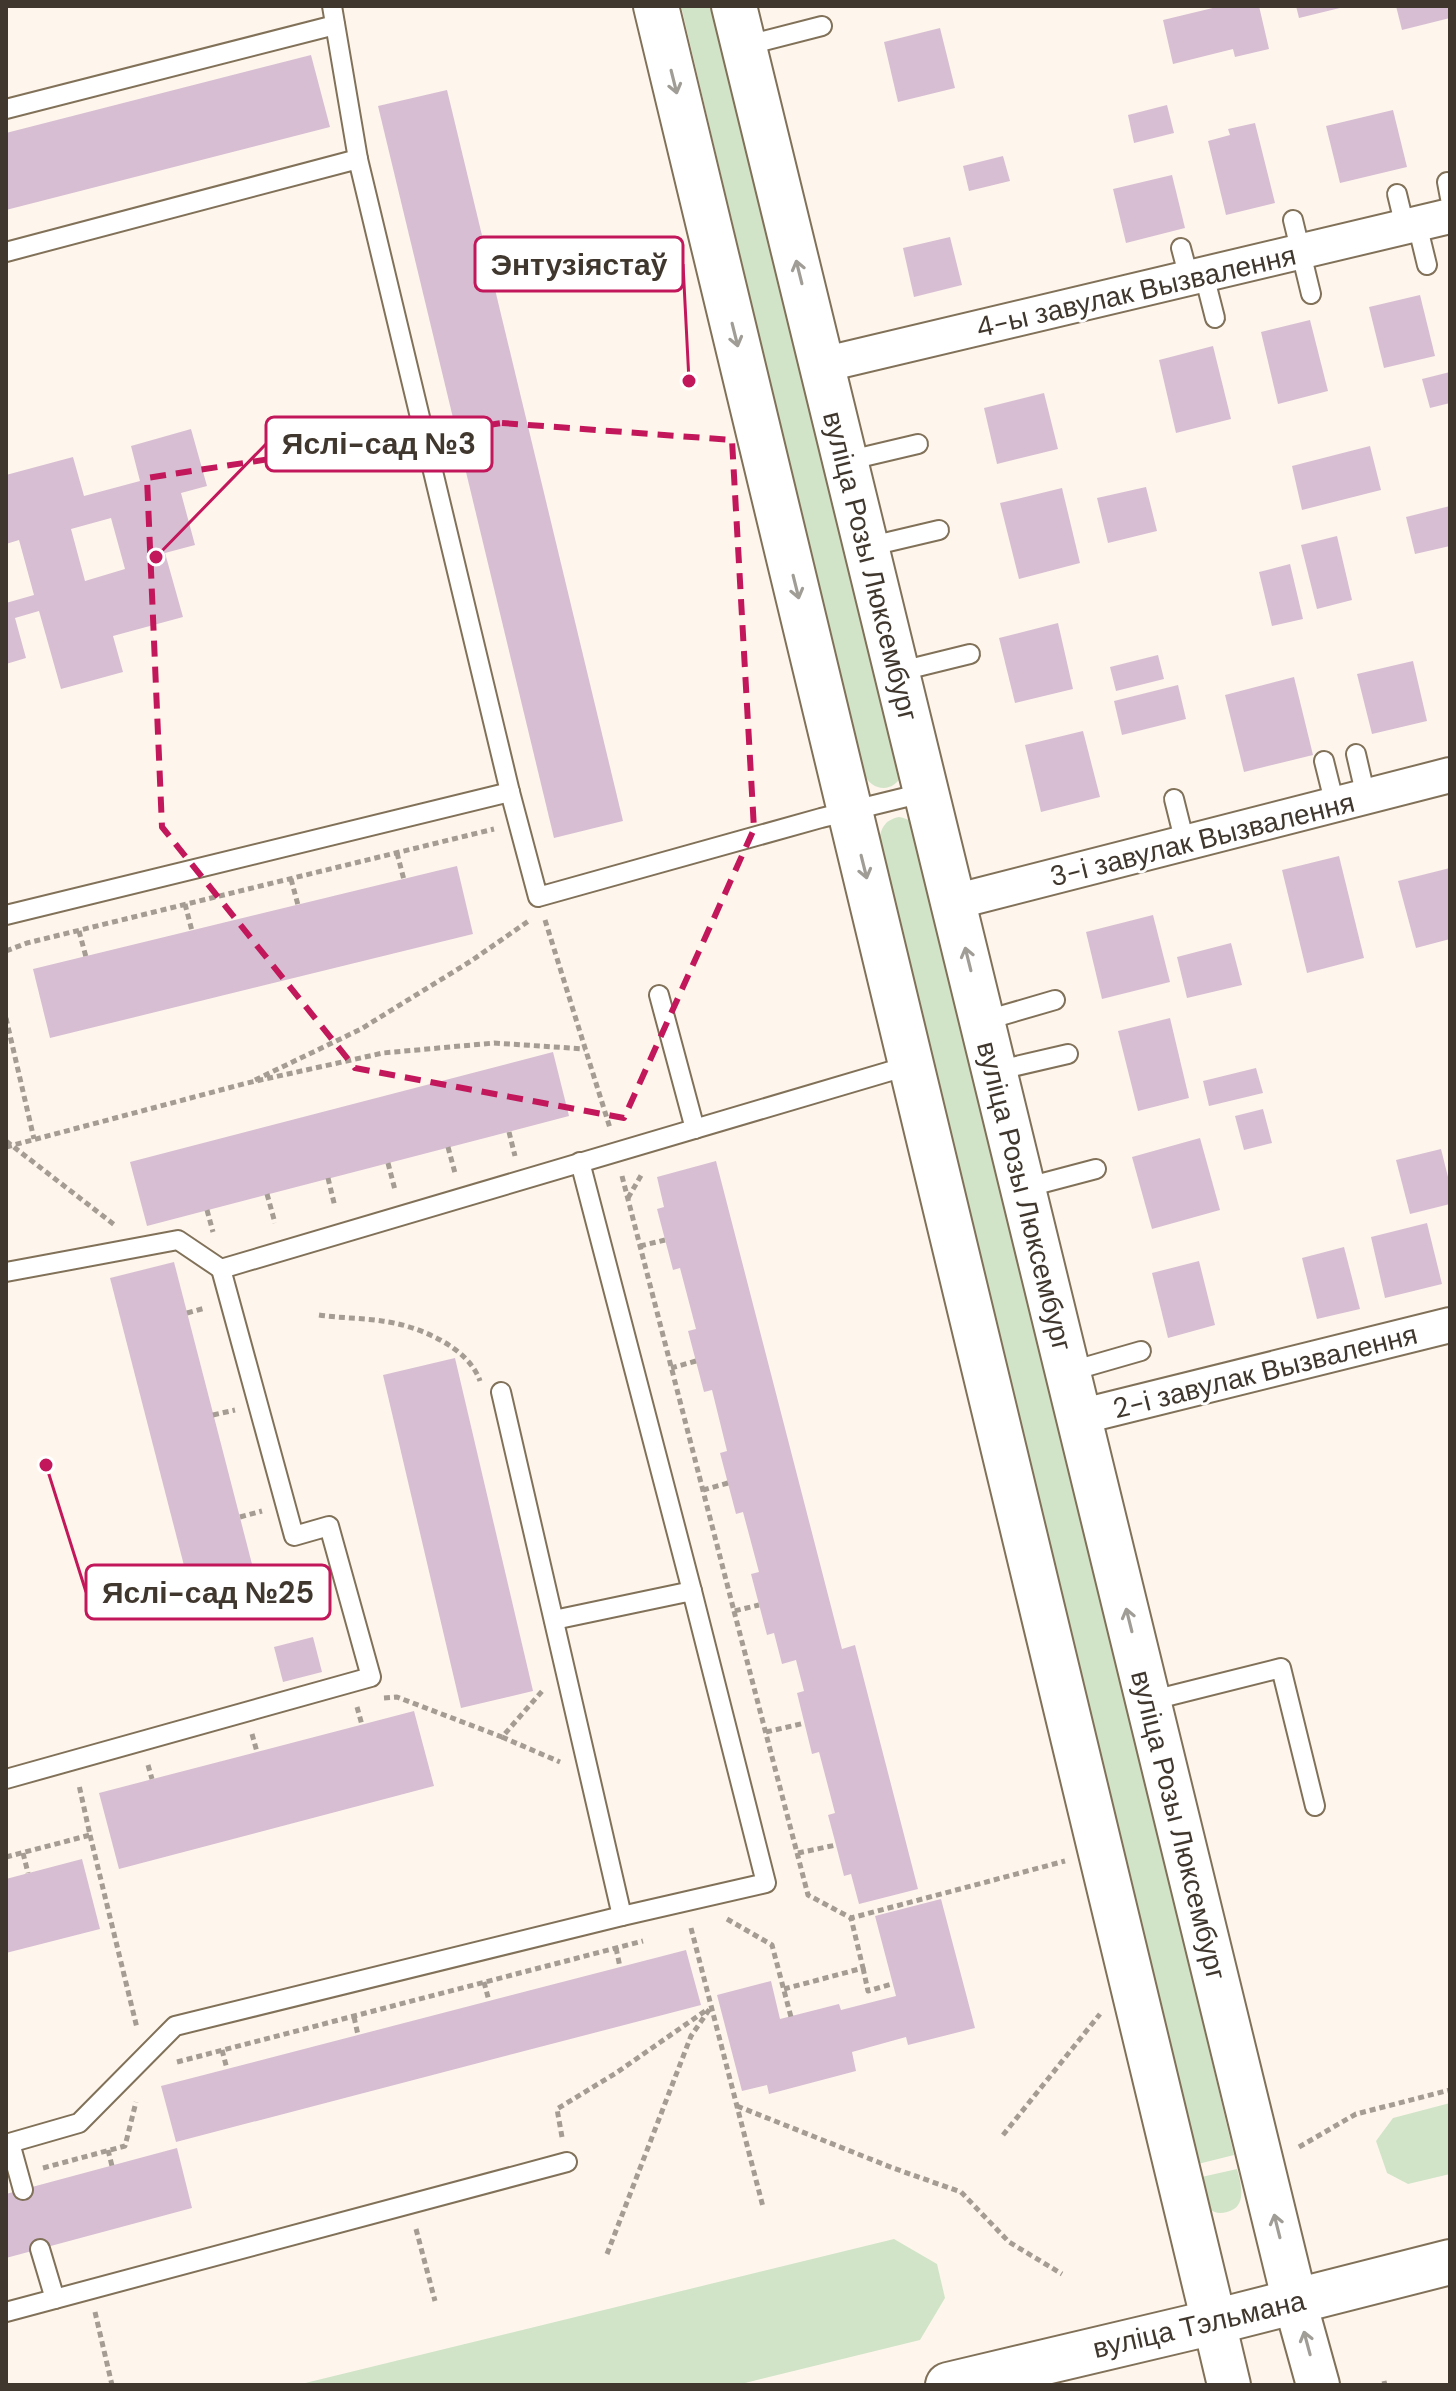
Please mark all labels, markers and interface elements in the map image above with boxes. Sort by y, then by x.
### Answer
one-way arrow [667,68,682,94]
callout: Энтузіястаў [475,237,683,291]
street label: 4-ы завулак Вызвалення [973,237,1300,346]
text: Энтузіястаў [491,245,668,284]
one-way arrow [791,259,806,285]
one-way arrow [728,321,743,347]
street label: вуліца Розы Люксембург [814,408,927,725]
callout: Яслі-сад №3 [266,417,492,471]
text: Яслі-сад №3 [282,424,476,463]
one-way arrow [789,574,804,600]
street label: 3-і завулак Вызвалення [1046,784,1358,895]
one-way arrow [857,854,872,880]
one-way arrow [959,947,974,973]
street label: вуліца Розы Люксембург [968,1038,1081,1355]
street label: 2-і завулак Вызвалення [1109,1316,1421,1427]
callout: Яслі-сад №25 [86,1565,330,1619]
text: Яслі-сад №25 [102,1573,314,1612]
one-way arrow [1121,1607,1136,1633]
street label: вуліца Розы Люксембург [1122,1667,1235,1984]
one-way arrow [1269,2214,1284,2239]
street label: вуліца Тэльмана [1089,2282,1309,2367]
one-way arrow [1298,2331,1313,2357]

